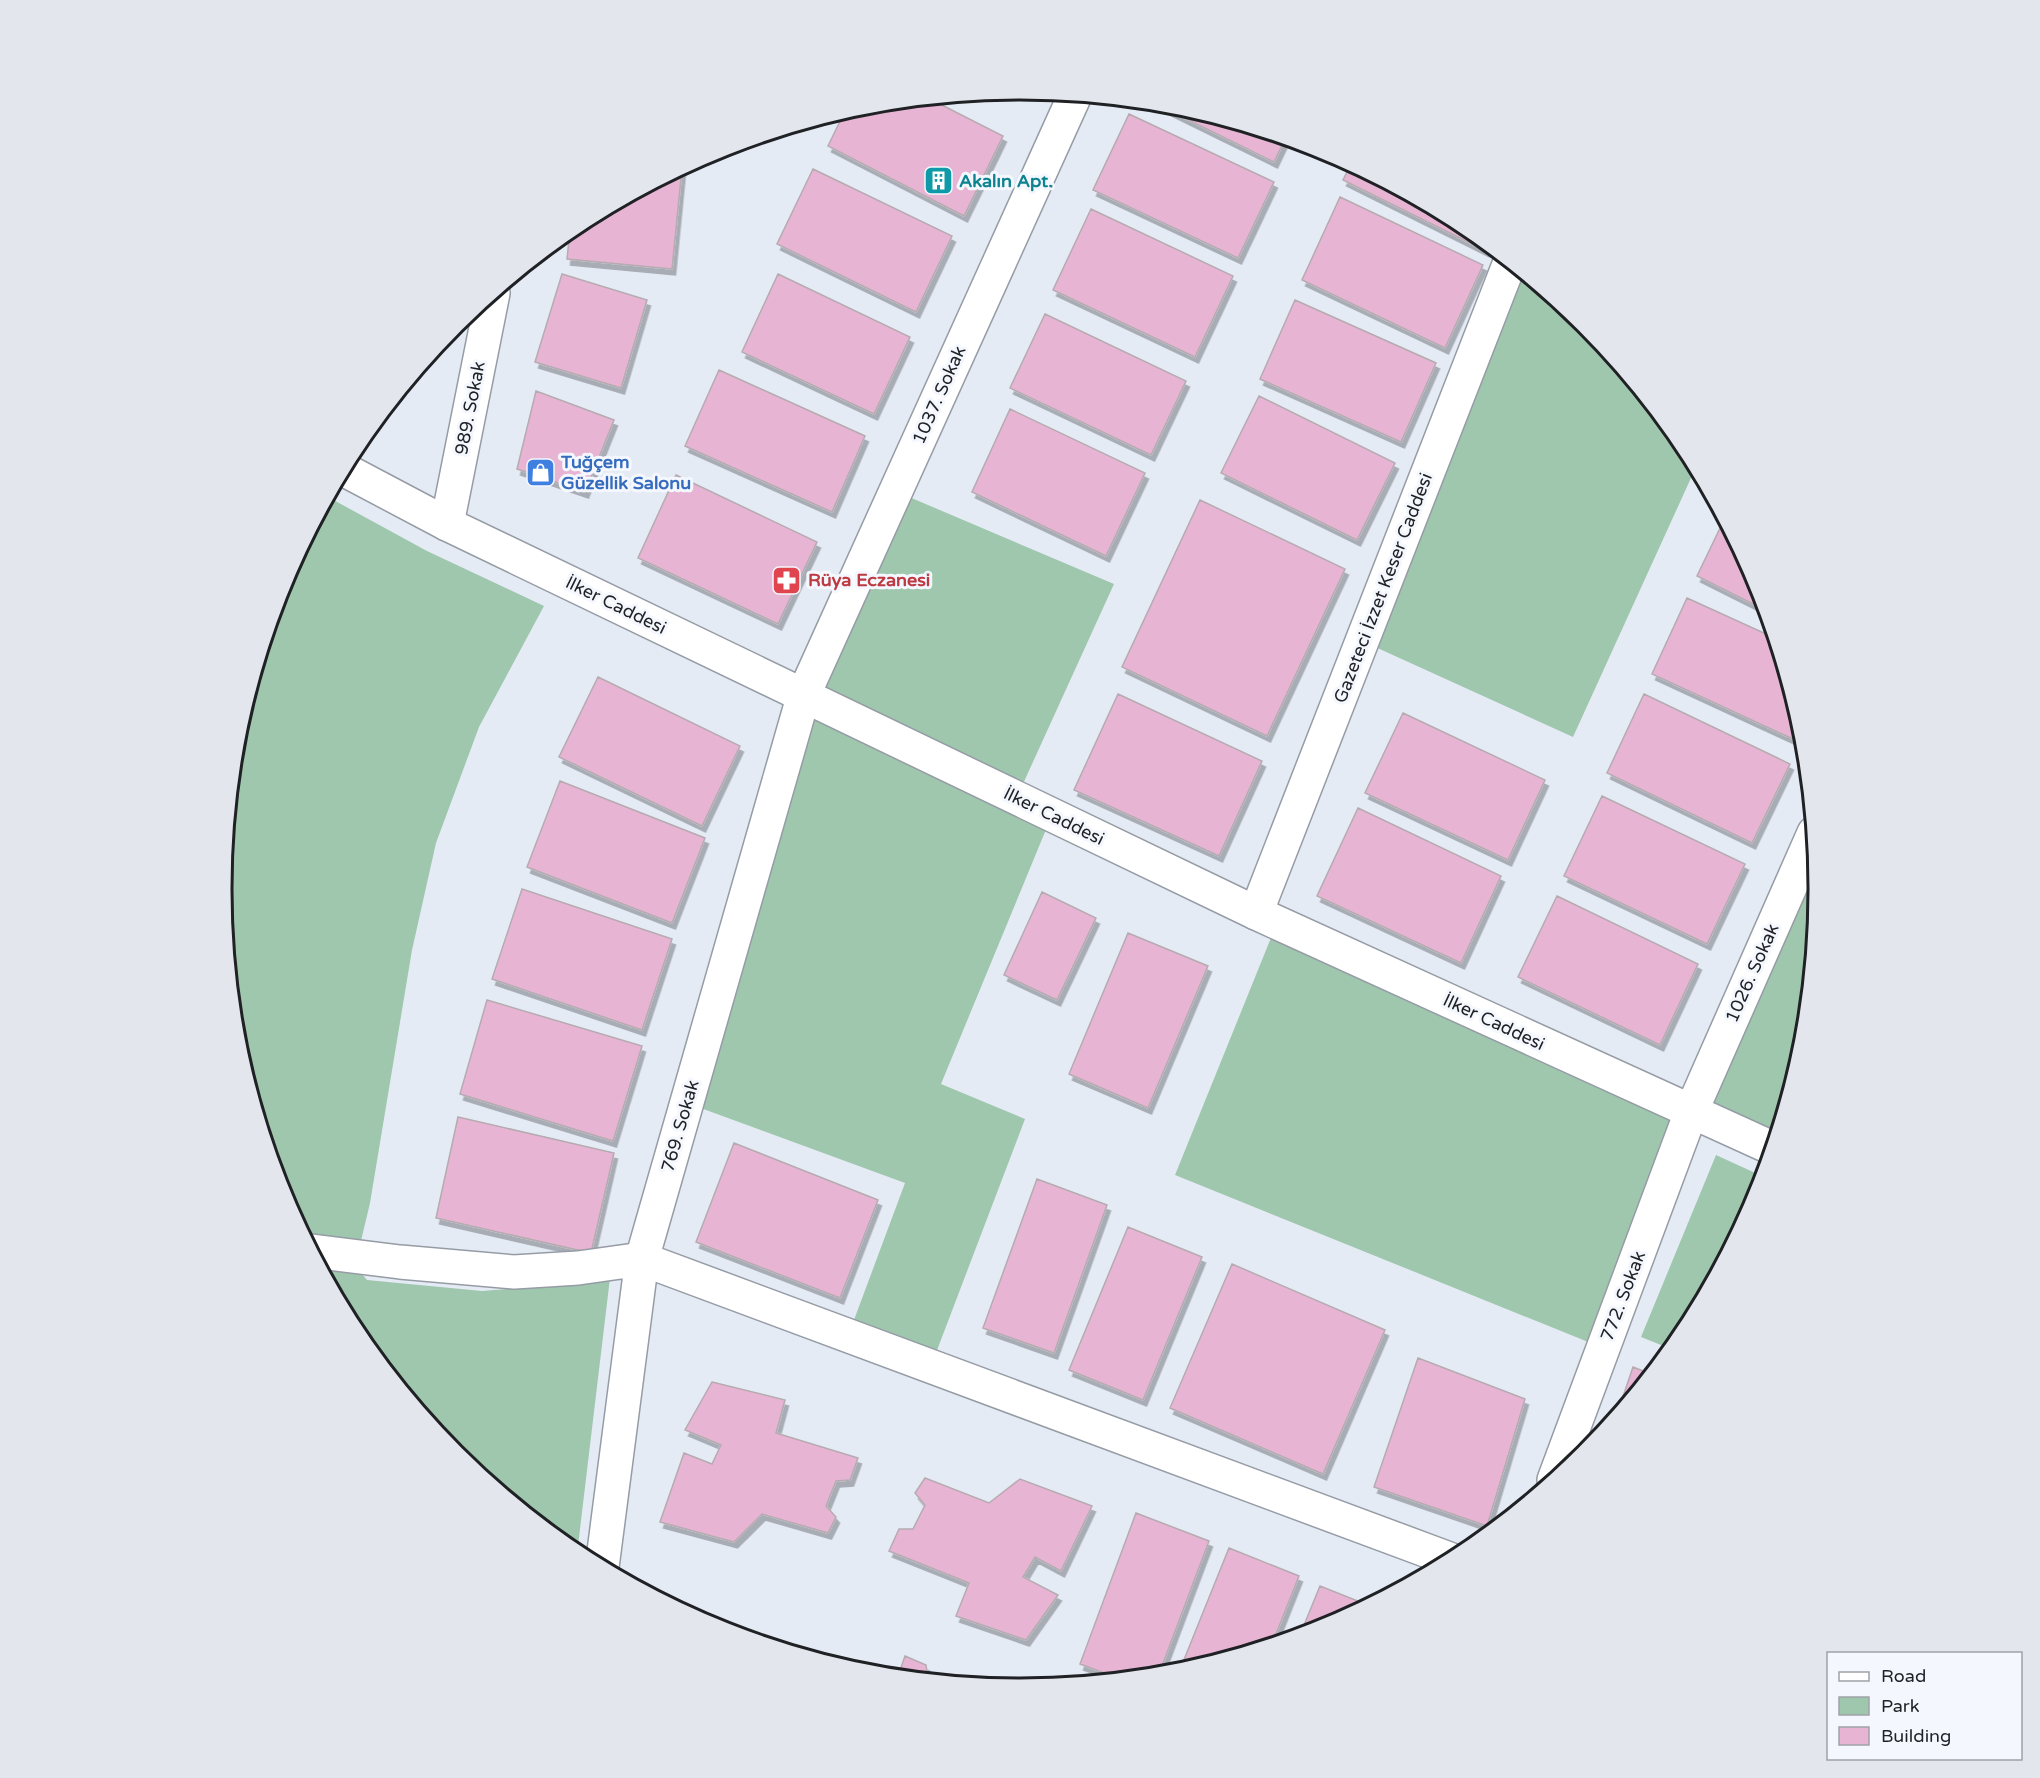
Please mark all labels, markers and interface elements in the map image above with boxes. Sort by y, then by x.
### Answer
building icon: Akalın Apt. [922,165,954,197]
place label: Akalın Apt. [959,170,1053,192]
street label: 1037. Sokak [908,342,971,448]
street label: 989. Sokak [450,359,490,457]
place label: Tuğçem Güzellik Salonu [560,451,691,494]
shop icon: Tuğçem Güzellik Salonu [524,456,556,488]
street label: Gazeteci İzzet Keser Caddesi [1329,470,1437,706]
pharmacy icon: Rüya Eczanesi [771,564,803,596]
place label: Rüya Eczanesi [808,569,930,591]
street label: İlker Caddesi [562,571,670,639]
street label: İlker Caddesi [1000,782,1108,850]
street label: 1026. Sokak [1720,920,1784,1026]
street label: İlker Caddesi [1440,989,1548,1055]
street label: 769. Sokak [656,1077,704,1175]
street label: 772. Sokak [1596,1248,1650,1344]
legend [1827,1652,2022,1760]
text: Road [1881,1665,1926,1687]
text: Park [1881,1695,1920,1717]
text: Building [1881,1725,1951,1747]

